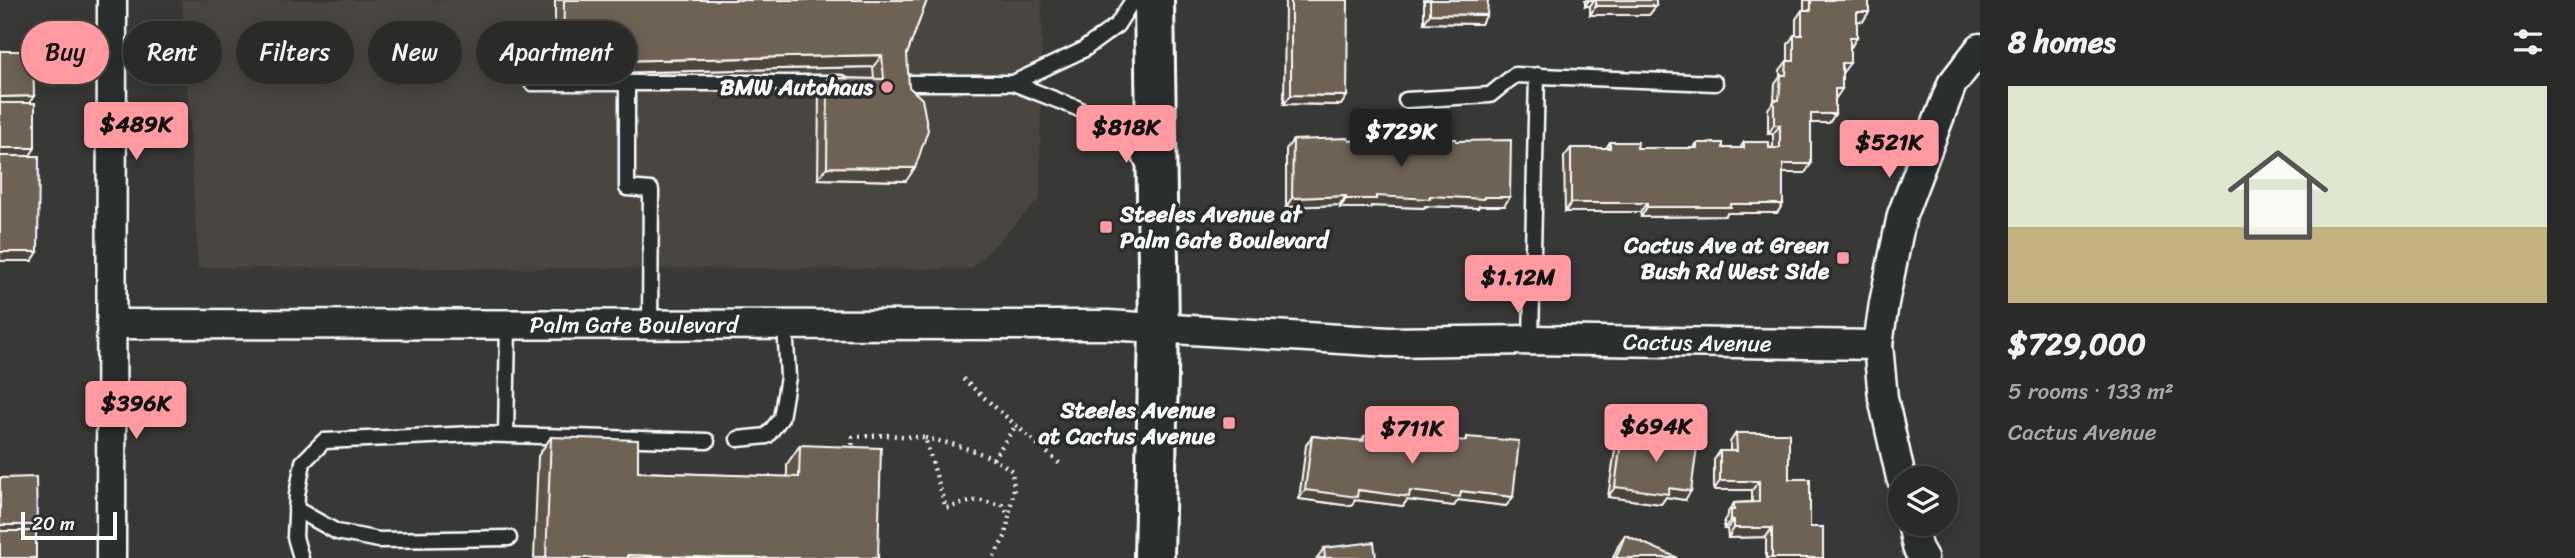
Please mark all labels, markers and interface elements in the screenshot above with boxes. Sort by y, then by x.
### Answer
text: 8 homes [2008,15,2116,69]
chip: Buy [21,21,109,84]
chip: Rent [123,21,222,84]
chip: Filters [236,21,354,84]
chip: New [368,21,462,84]
chip: Apartment [476,21,637,84]
icon: filters [2509,23,2547,61]
place label: BMW Autohaus [720,67,874,108]
marker: BMW Autohaus [879,79,895,95]
pin: $489K [87,102,185,162]
text: $489K [100,104,172,145]
pin: $818K [1077,106,1175,165]
text: $818K [1092,107,1160,148]
pin: $729K [1352,110,1450,169]
text: $729K [1366,111,1436,152]
pin: $521K [1840,120,1938,180]
text: $521K [1856,122,1922,163]
icon: home [2215,132,2341,258]
place label: Steeles Avenue at Palm Gate Boulevard [1119,194,1330,261]
marker: Steeles Avenue at Palm Gate Boulevard [1098,219,1114,235]
place label: Cactus Ave at Green Bush Rd West Side [1623,225,1830,292]
marker: Cactus Ave at Green Bush Rd West Side [1835,250,1851,266]
pin: $1.12M [1461,256,1575,315]
text: $1.12M [1481,257,1555,298]
street label: Palm Gate Boulevard [530,304,740,346]
text: $729,000 [2008,317,2146,371]
street label: Cactus Avenue [1623,321,1772,364]
text: 5 rooms · 133 m² [2008,371,2174,412]
pin: $396K [87,382,185,441]
text: $396K [101,383,171,424]
place label: Steeles Avenue at Cactus Avenue [1037,390,1216,457]
pin: $694K [1607,405,1705,464]
pin: $711K [1363,406,1461,466]
text: $694K [1620,406,1692,447]
text: $711K [1381,408,1443,449]
text: Cactus Avenue [2008,412,2157,453]
marker: Steeles Avenue at Cactus Avenue [1221,415,1237,431]
map controls [1888,466,1958,536]
button: layers [1888,466,1958,536]
text: 20 m [32,507,75,540]
scale bar [21,509,117,541]

